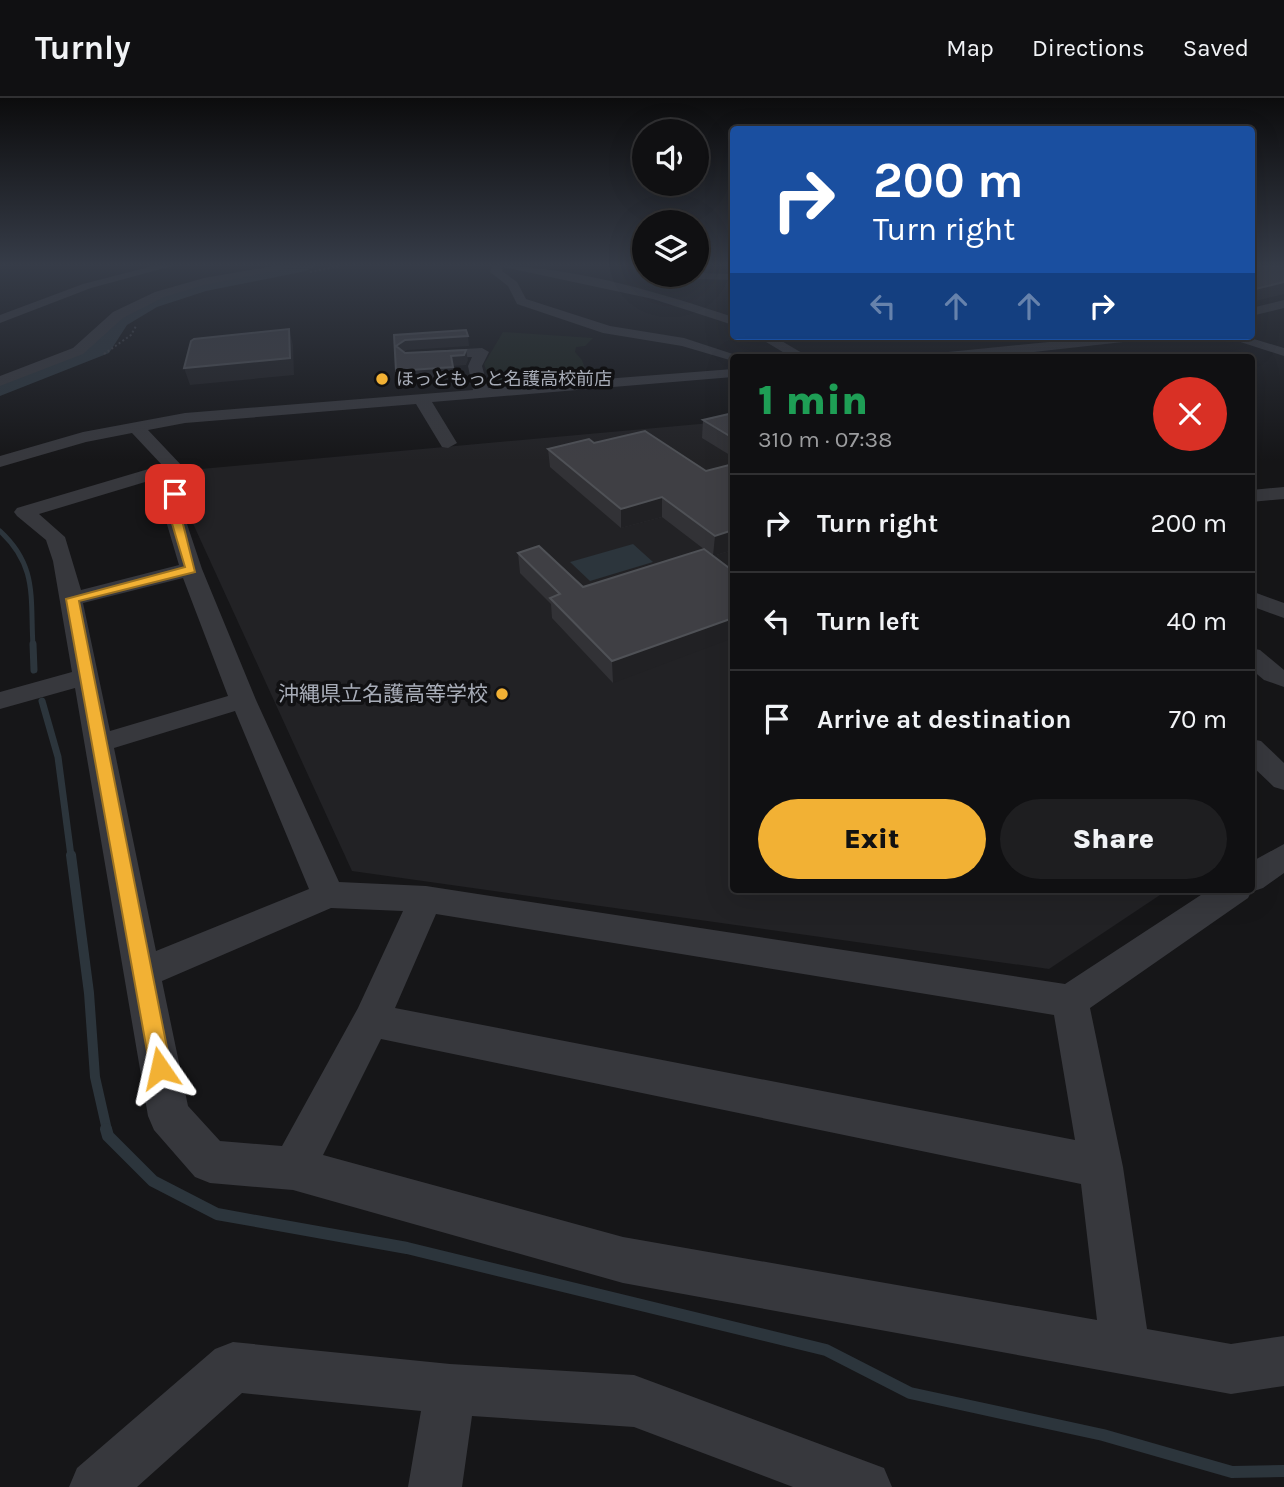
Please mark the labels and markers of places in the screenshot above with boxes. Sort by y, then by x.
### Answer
place label: ほっともっと名護高校前店 [396,368,612,390]
marker: ほっともっと名護高校前店 [374,371,390,387]
pin [145,464,205,524]
place label: 沖縄県立名護高等学校 [278,682,488,706]
marker: 沖縄県立名護高等学校 [494,686,510,702]

